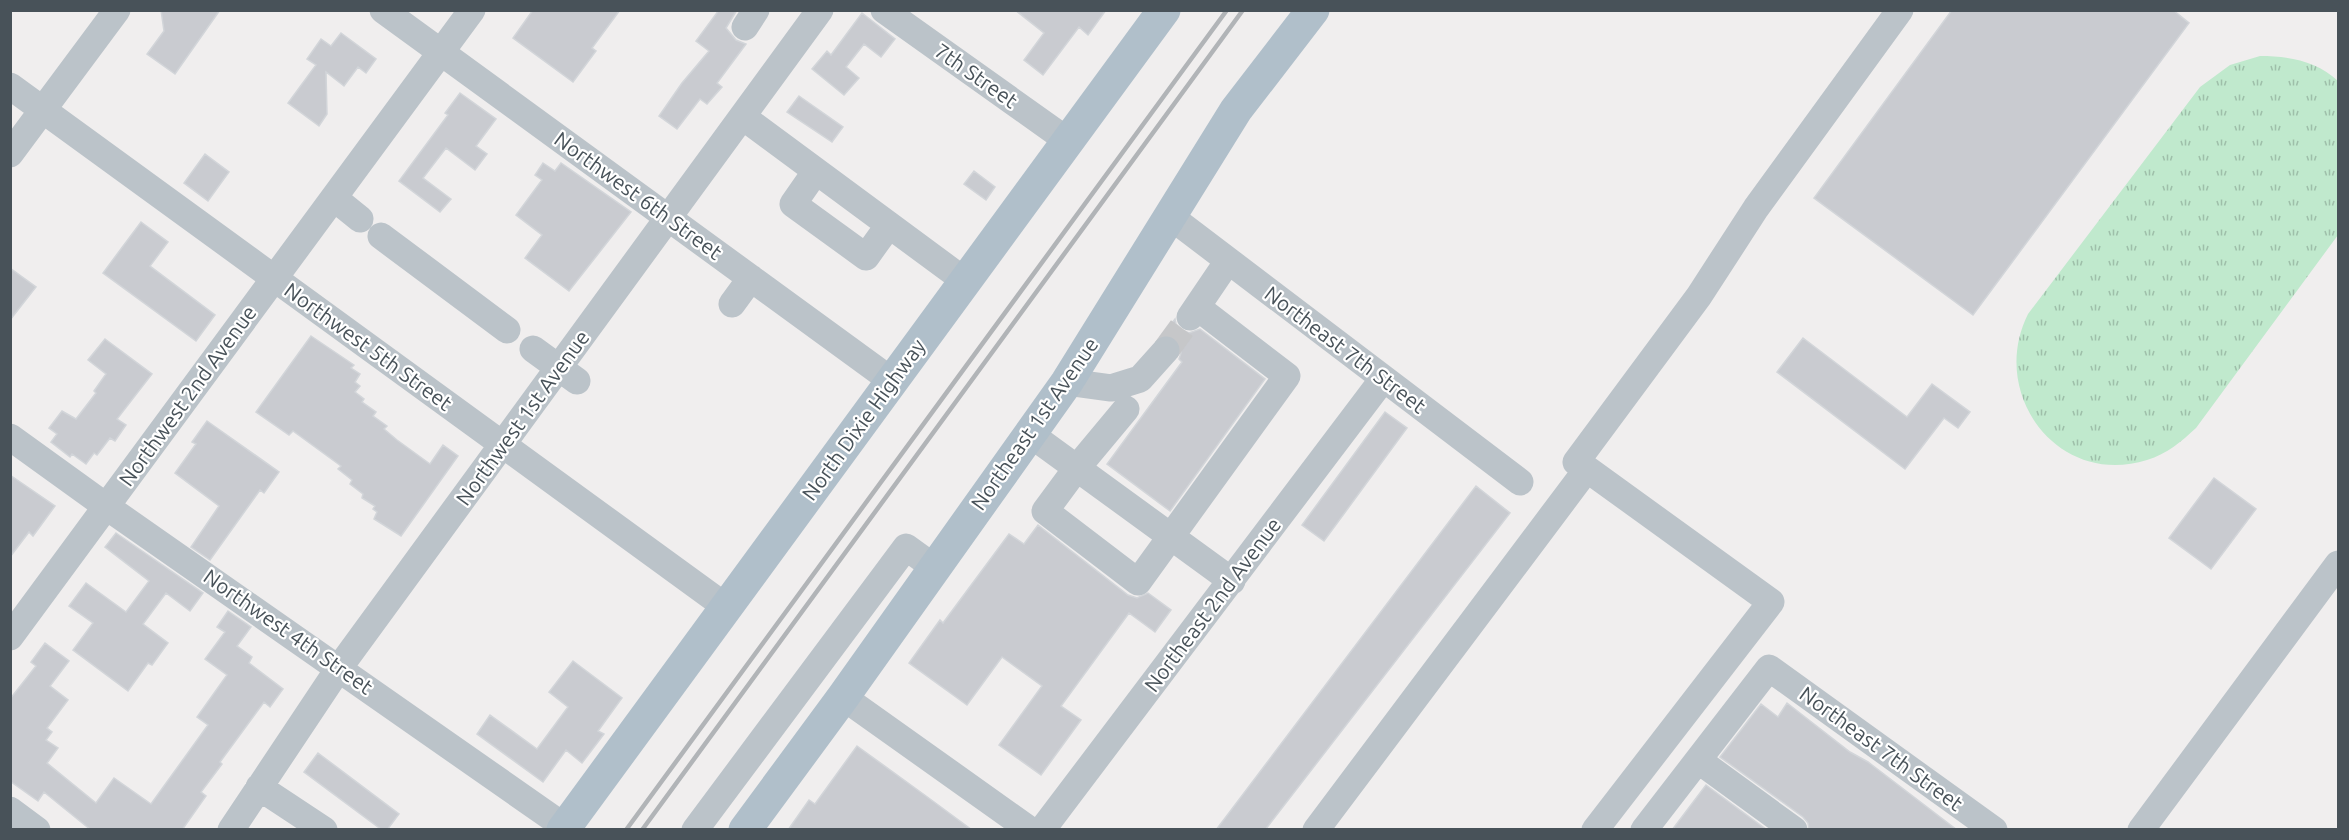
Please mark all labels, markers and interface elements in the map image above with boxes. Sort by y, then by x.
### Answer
street label: 7th Street [931,38,1023,112]
street label: Northwest 6th Street [550,126,727,264]
street label: Northwest 5th Street [280,277,457,415]
street label: Northeast 7th Street [1260,281,1431,418]
street label: Northwest 2nd Avenue [114,301,261,490]
street label: Northwest 1st Avenue [451,325,594,510]
street label: Northeast 1st Avenue [966,333,1103,514]
street label: North Dixie Highway [797,334,930,505]
street label: Northeast 2nd Avenue [1139,513,1285,696]
street label: Northwest 4th Street [199,564,378,699]
street label: Northeast 7th Street [1795,681,1968,815]

